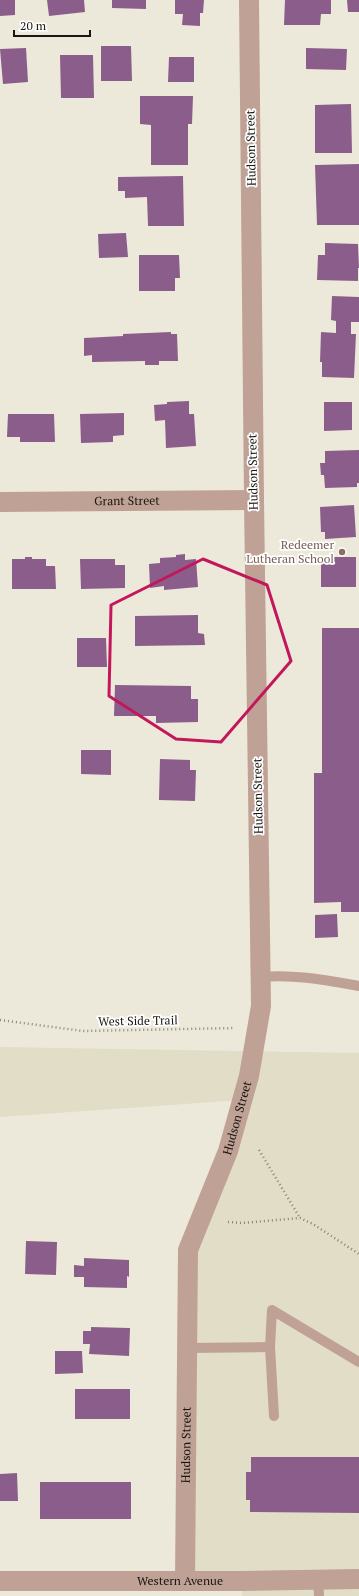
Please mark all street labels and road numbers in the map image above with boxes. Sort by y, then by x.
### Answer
street label: Hudson Street [242,109,259,186]
street label: Hudson Street [244,433,261,510]
street label: Grant Street [94,493,160,508]
street label: Hudson Street [249,757,266,834]
street label: West Side Trail [98,1012,178,1029]
street label: Hudson Street [219,1079,254,1157]
street label: Hudson Street [178,1406,194,1483]
street label: Western Avenue [137,1573,223,1588]

